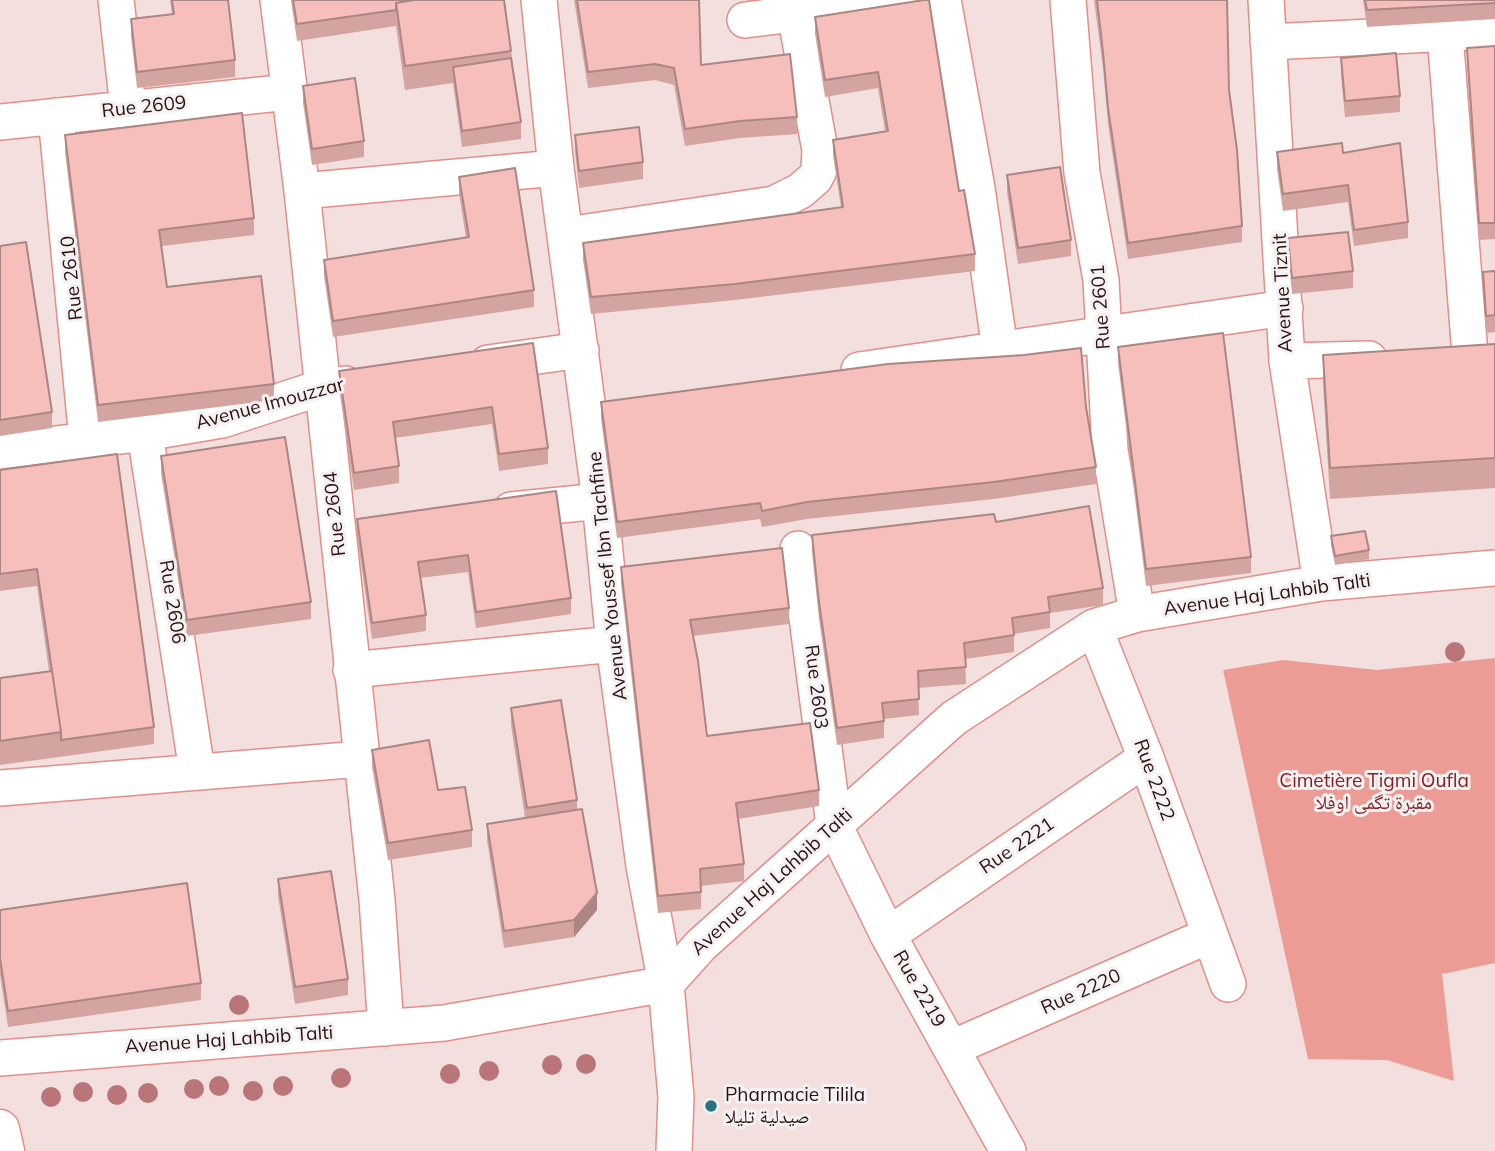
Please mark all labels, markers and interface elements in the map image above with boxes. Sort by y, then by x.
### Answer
street label: Rue 2609 [101,91,187,123]
street label: Avenue Tiznit [1268,233,1298,353]
street label: Rue 2610 [56,235,88,321]
street label: Rue 2601 [1087,264,1115,350]
street label: Avenue Imouzzar [193,373,347,435]
street label: Avenue Youssef Ibn Tachfine [584,450,632,702]
street label: Rue 2604 [319,471,351,557]
street label: Rue 2606 [154,558,190,646]
street label: Avenue Haj Lahbib Talti [1162,569,1372,621]
street label: Rue 2603 [800,643,832,731]
street label: Rue 2222 [1129,736,1179,824]
park label: Cimetière Tigmi Oufla مقبرة تگمی اوفلا [1279,770,1469,814]
street label: Avenue Haj Lahbib Talti [687,804,857,960]
street label: Rue 2221 [975,813,1059,879]
street label: Rue 2219 [888,946,950,1032]
street label: Rue 2220 [1038,964,1124,1020]
street label: Avenue Haj Lahbib Talti [124,1021,334,1059]
place label: Pharmacie Tilila صيدلية تليلا [725,1084,865,1128]
marker: Pharmacie Tilila صيدلية تليلا [703,1098,719,1114]

